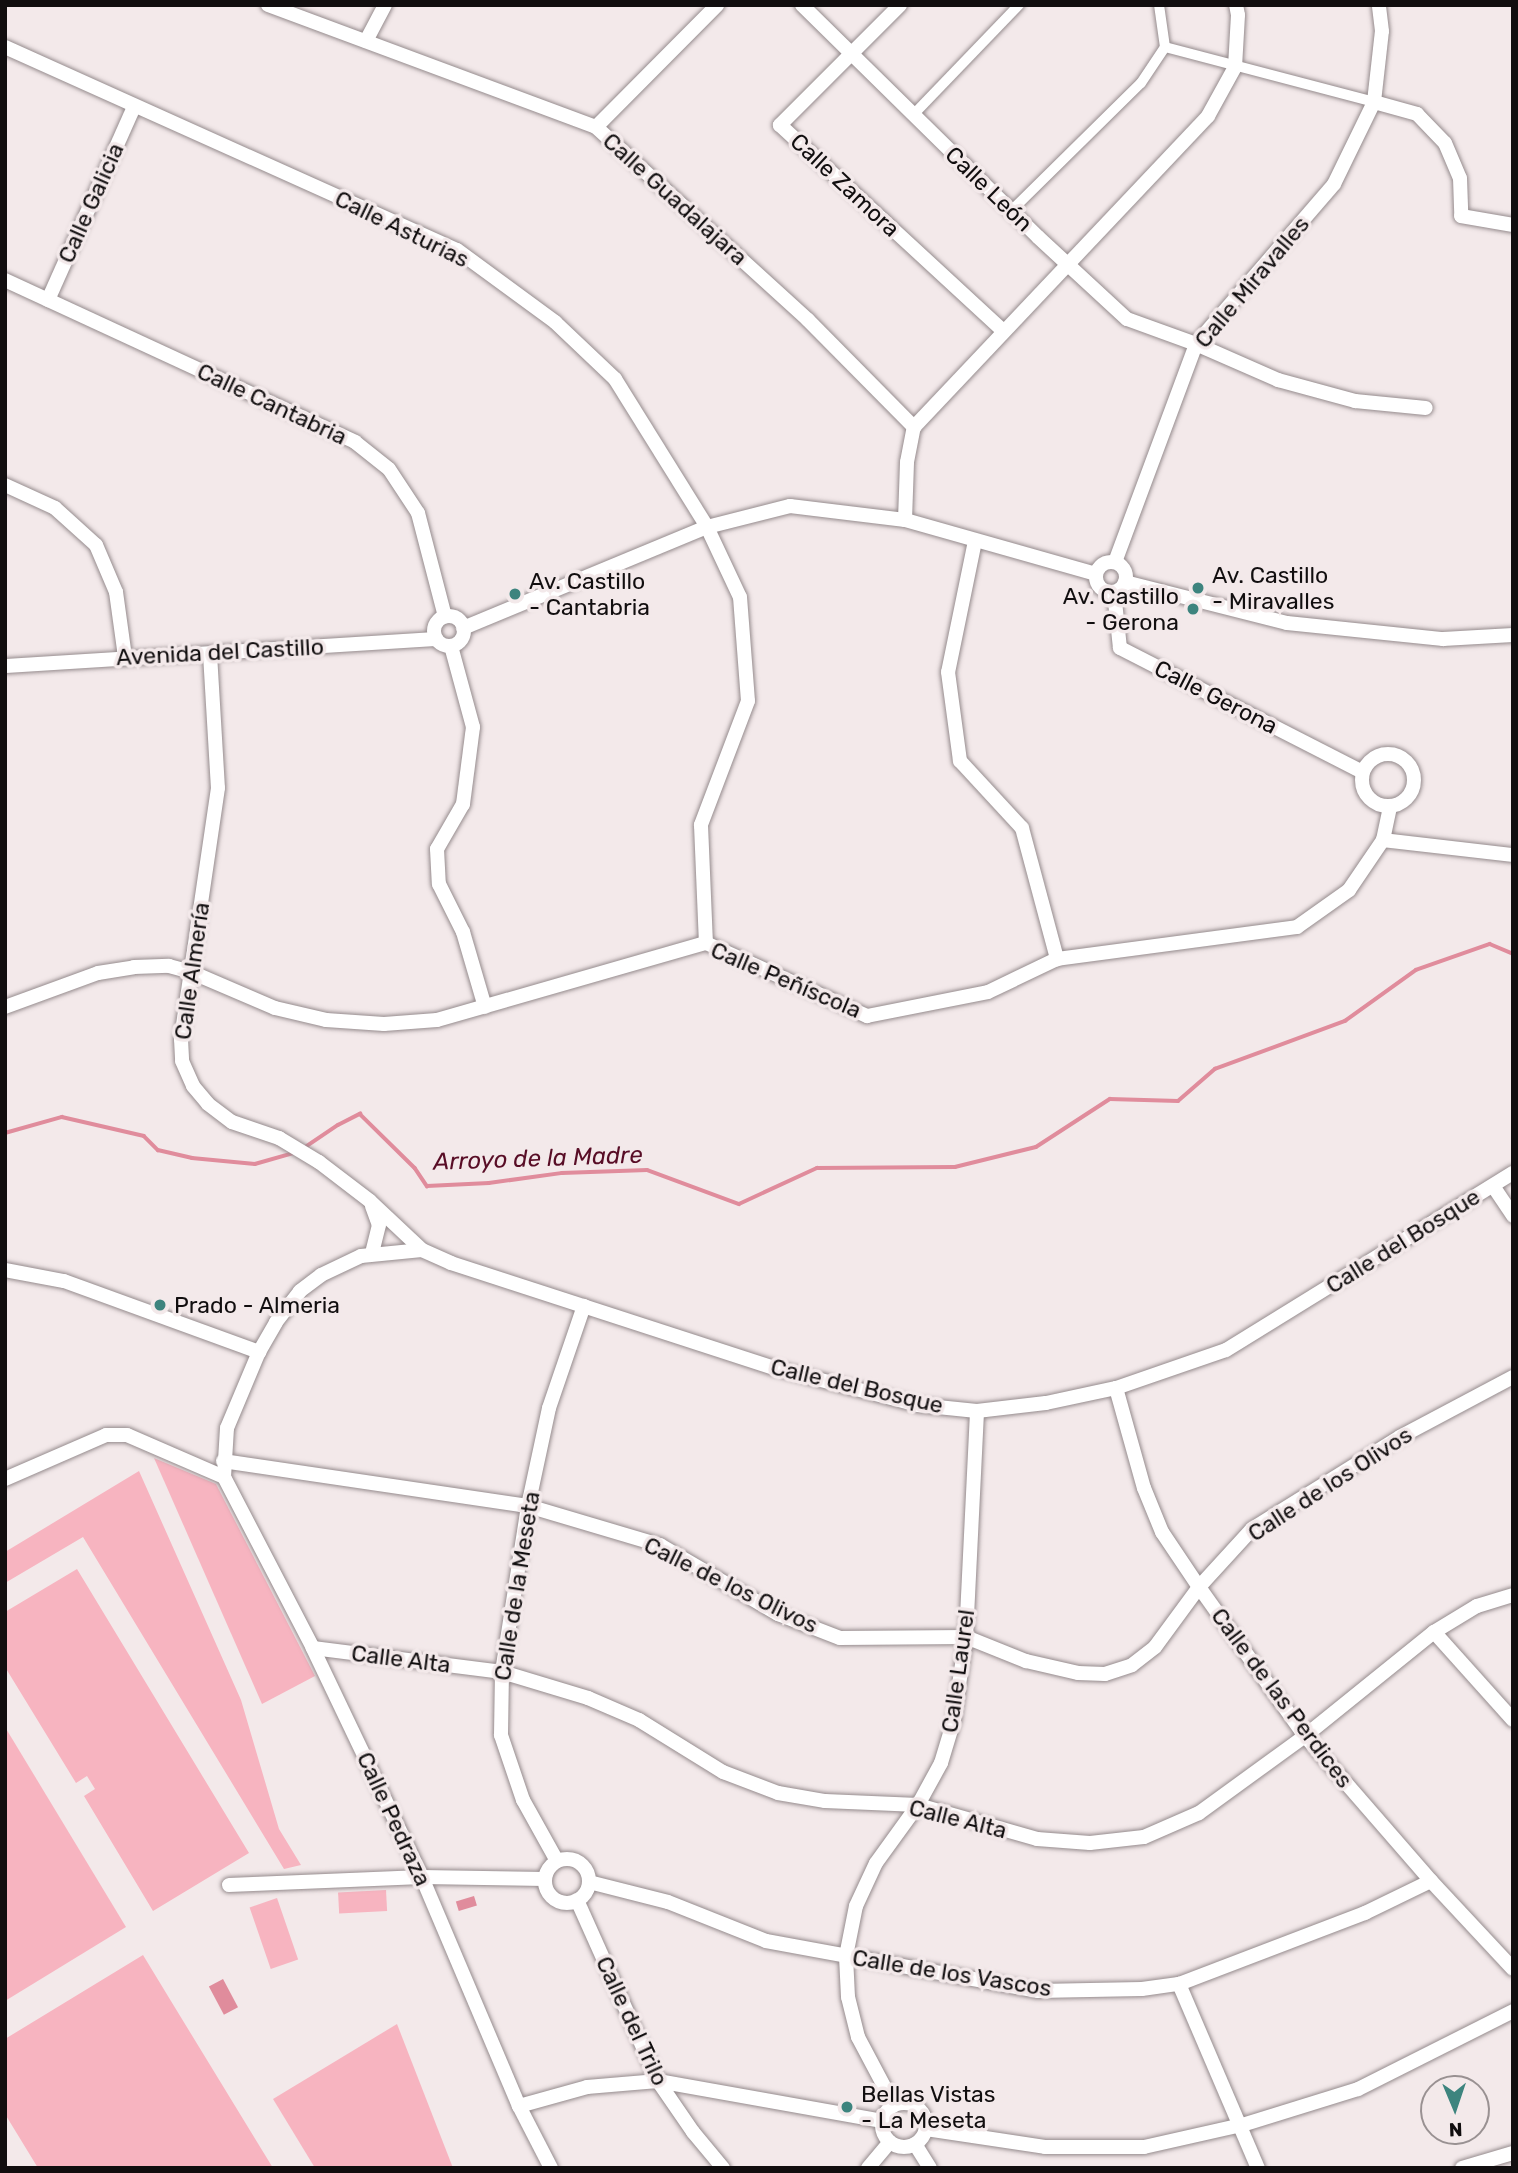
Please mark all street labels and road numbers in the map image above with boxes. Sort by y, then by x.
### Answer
street label: Calle Guadalajara [597,127,753,271]
street label: Calle Zamora [785,127,905,243]
street label: Calle Galicia [52,139,130,267]
street label: Calle León [940,141,1038,237]
street label: Calle Asturias [330,185,474,273]
street label: Calle Miravalles [1189,211,1315,353]
street label: Calle Cantabria [193,357,351,451]
street label: Avenida del Castillo [115,633,325,671]
street label: Calle Gerona [1150,654,1282,740]
street label: Calle Almería [169,900,215,1042]
street label: Calle Peñíscola [707,936,865,1024]
street label: Calle del Bosque [1321,1183,1485,1299]
street label: Calle del Bosque [768,1353,946,1419]
street label: Calle de los Olivos [1243,1421,1417,1547]
street label: Calle de la Meseta [488,1489,546,1683]
street label: Calle de los Olivos [640,1531,822,1639]
street label: Calle de las Perdices [1205,1603,1359,1793]
street label: Calle Laurel [936,1608,980,1734]
street label: Calle Alta [349,1639,453,1679]
street label: Calle Pedraza [351,1748,437,1890]
street label: Calle Alta [906,1793,1010,1845]
street label: Calle de los Vascos [850,1944,1054,2002]
street label: Calle del Trilo [590,1952,674,2090]

